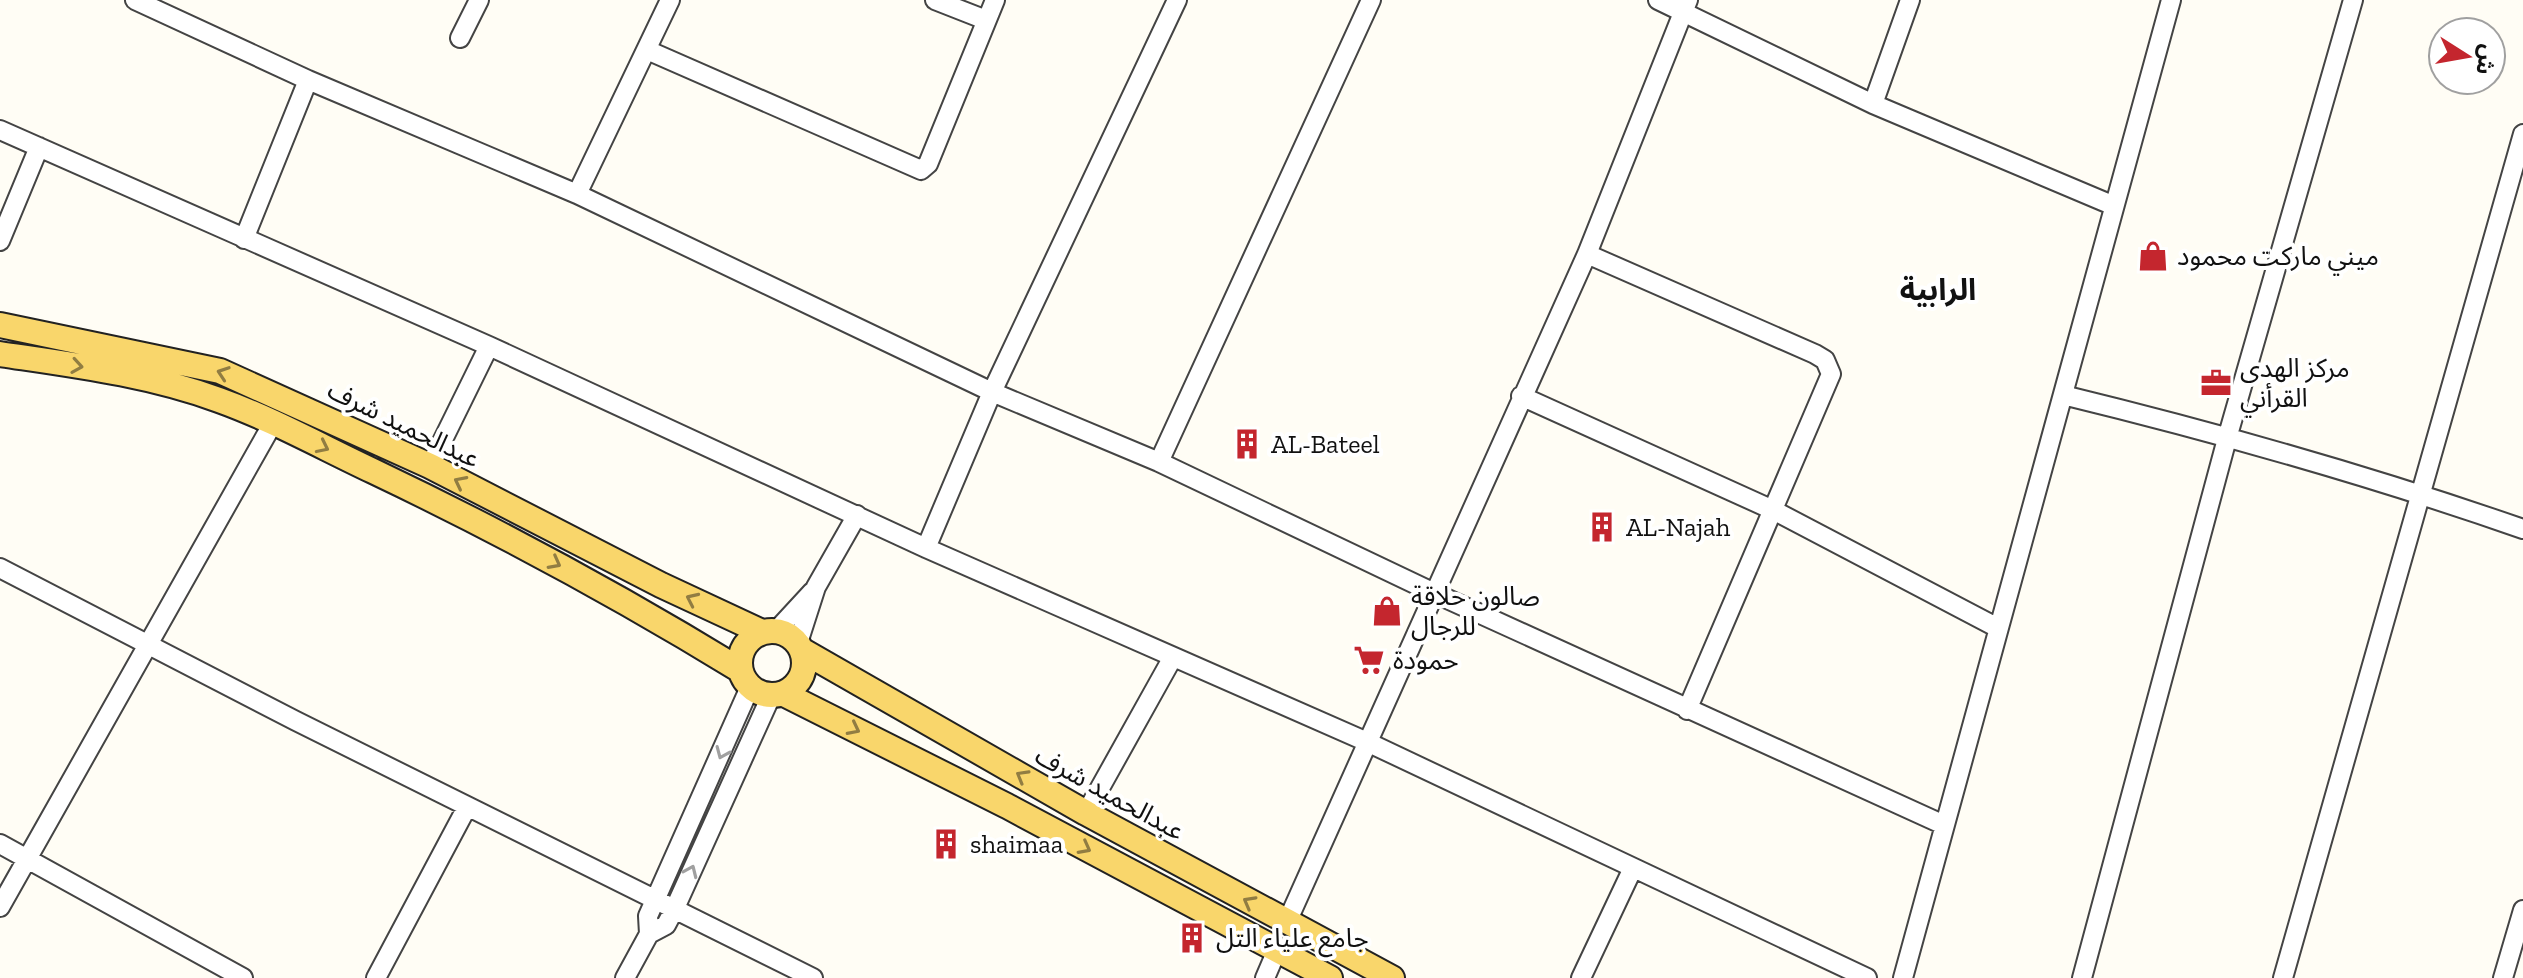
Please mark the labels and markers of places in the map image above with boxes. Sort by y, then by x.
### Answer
shop icon: ميني ماركت محمود [2136,239,2170,273]
place label: ميني ماركت محمود [2177,240,2379,276]
place label: مركز الهدى القرأني [2240,352,2350,418]
office icon: مركز الهدى القرأني [2199,366,2233,400]
building icon: AL-Bateel [1230,427,1264,461]
place label: AL-Bateel [1271,428,1380,460]
building icon: AL-Najah [1585,510,1619,544]
place label: AL-Najah [1626,511,1731,543]
place label: صالون حلاقة للرجال [1411,580,1540,642]
shop icon: صالون حلاقة للرجال [1370,594,1404,628]
supermarket icon: حمودة [1352,643,1386,677]
place label: حمودة [1393,644,1459,676]
building icon: shaimaa [929,827,963,861]
place label: shaimaa [970,828,1064,860]
building icon: جامع علياء التل [1175,921,1209,955]
place label: جامع علياء التل [1216,922,1369,958]

